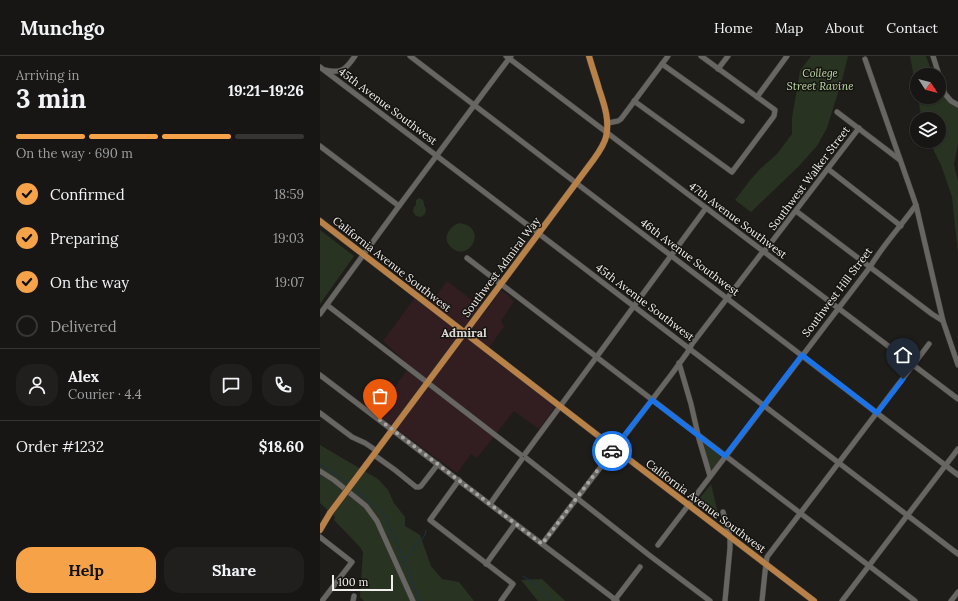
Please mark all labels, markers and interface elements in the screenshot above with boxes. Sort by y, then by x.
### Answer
text: Munchgo [20,16,105,40]
text: Home [714,19,753,37]
text: Map [775,19,803,37]
text: About [825,19,864,37]
text: Contact [886,19,938,37]
street label: 45th Avenue Southwest [336,64,441,148]
park label: College Street Ravine [787,66,853,93]
text: Arriving in [16,67,79,84]
north arrow [910,68,946,104]
map controls [910,68,946,148]
text: 19:21–19:26 [228,81,304,100]
text: 3 min [16,82,86,115]
button: layers [910,112,946,148]
street label: Southwest Walker Street [765,123,853,233]
text: On the way · 690 m [16,145,133,162]
street label: 47th Avenue Southwest [686,179,790,262]
icon: check [16,183,38,205]
text: Confirmed [50,185,125,204]
text: 18:59 [274,186,304,203]
street label: California Avenue Southwest [330,213,455,315]
street label: Southwest Admiral Way [459,214,543,320]
street label: 46th Avenue Southwest [638,215,743,299]
icon: check [16,227,38,249]
text: Preparing [50,229,118,248]
text: 19:03 [273,230,304,247]
street label: Southwest Hill Street [799,244,876,340]
street label: 45th Avenue Southwest [593,260,698,344]
icon: check [16,271,38,293]
text: On the way [50,273,129,292]
text: 19:07 [275,274,304,291]
text: Delivered [50,317,117,336]
district label: Admiral [441,325,487,340]
pin [886,338,920,379]
icon: home [892,344,914,366]
button: person [16,364,58,406]
button: chat [210,364,252,406]
button: phone [262,364,304,406]
text: Alex [68,367,99,386]
pin [363,379,397,420]
icon: bag [369,385,391,407]
text: Courier · 4.4 [68,386,142,403]
courier [592,431,632,471]
text: Order #1232 [16,437,104,456]
text: $18.60 [259,437,304,456]
icon: car [601,440,623,462]
street label: California Avenue Southwest [643,456,769,556]
button: Help [16,547,156,593]
button: Share [164,547,304,593]
scale bar [332,573,393,592]
text: 100 m [338,575,368,589]

